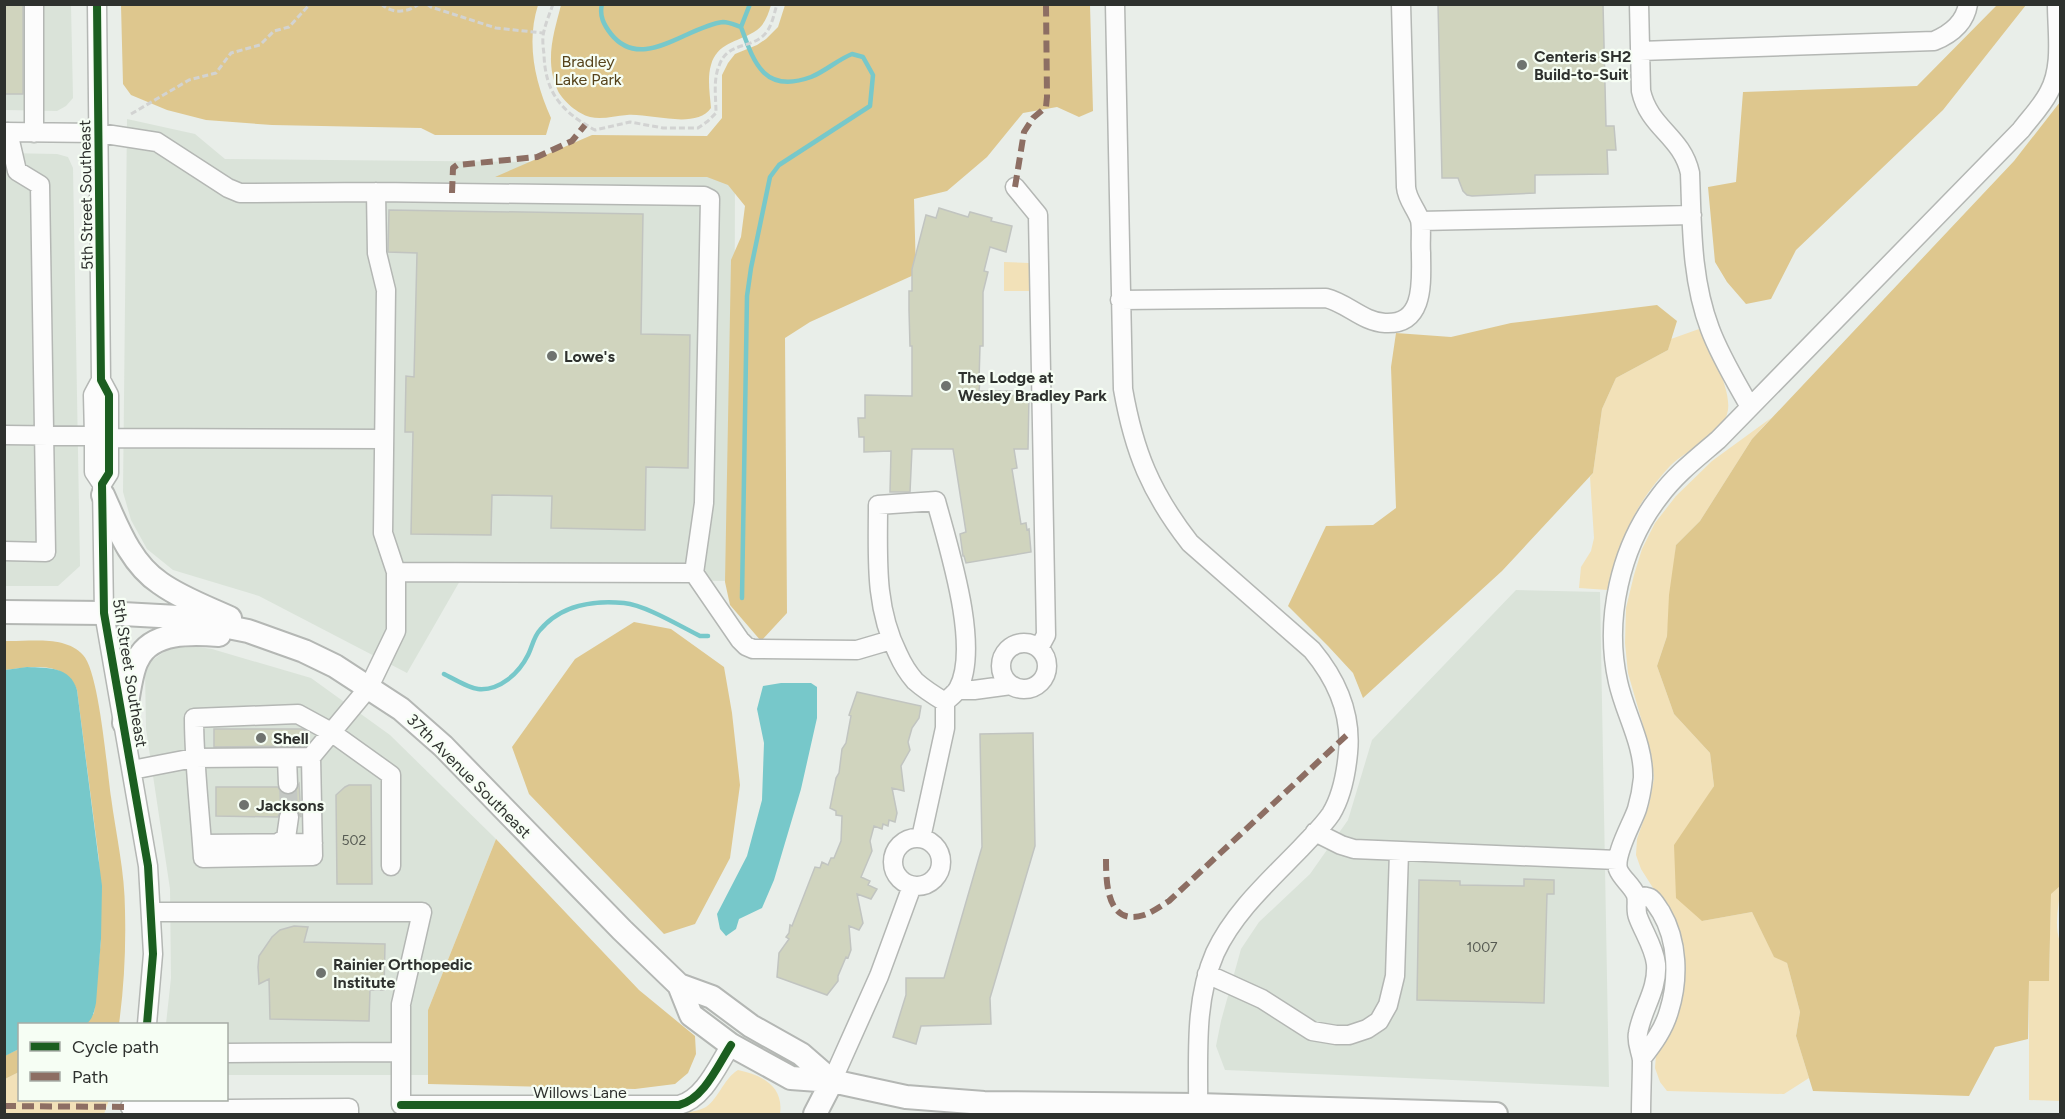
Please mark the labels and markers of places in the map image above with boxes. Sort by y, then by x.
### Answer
place label: Centeris SH2 Build-to-Suit [1534,47,1631,84]
marker: Centeris SH2 Build-to-Suit [1515,58,1529,72]
place label: Lowe's [564,347,615,366]
marker: Lowe's [545,349,559,363]
place label: The Lodge at Wesley Bradley Park [958,368,1107,405]
marker: The Lodge at Wesley Bradley Park [939,379,953,393]
place label: Shell [273,729,309,748]
marker: Shell [254,731,268,745]
place label: Jacksons [256,796,325,815]
marker: Jacksons [237,798,251,812]
place label: Rainier Orthopedic Institute [333,955,473,992]
marker: Rainier Orthopedic Institute [314,966,328,980]

